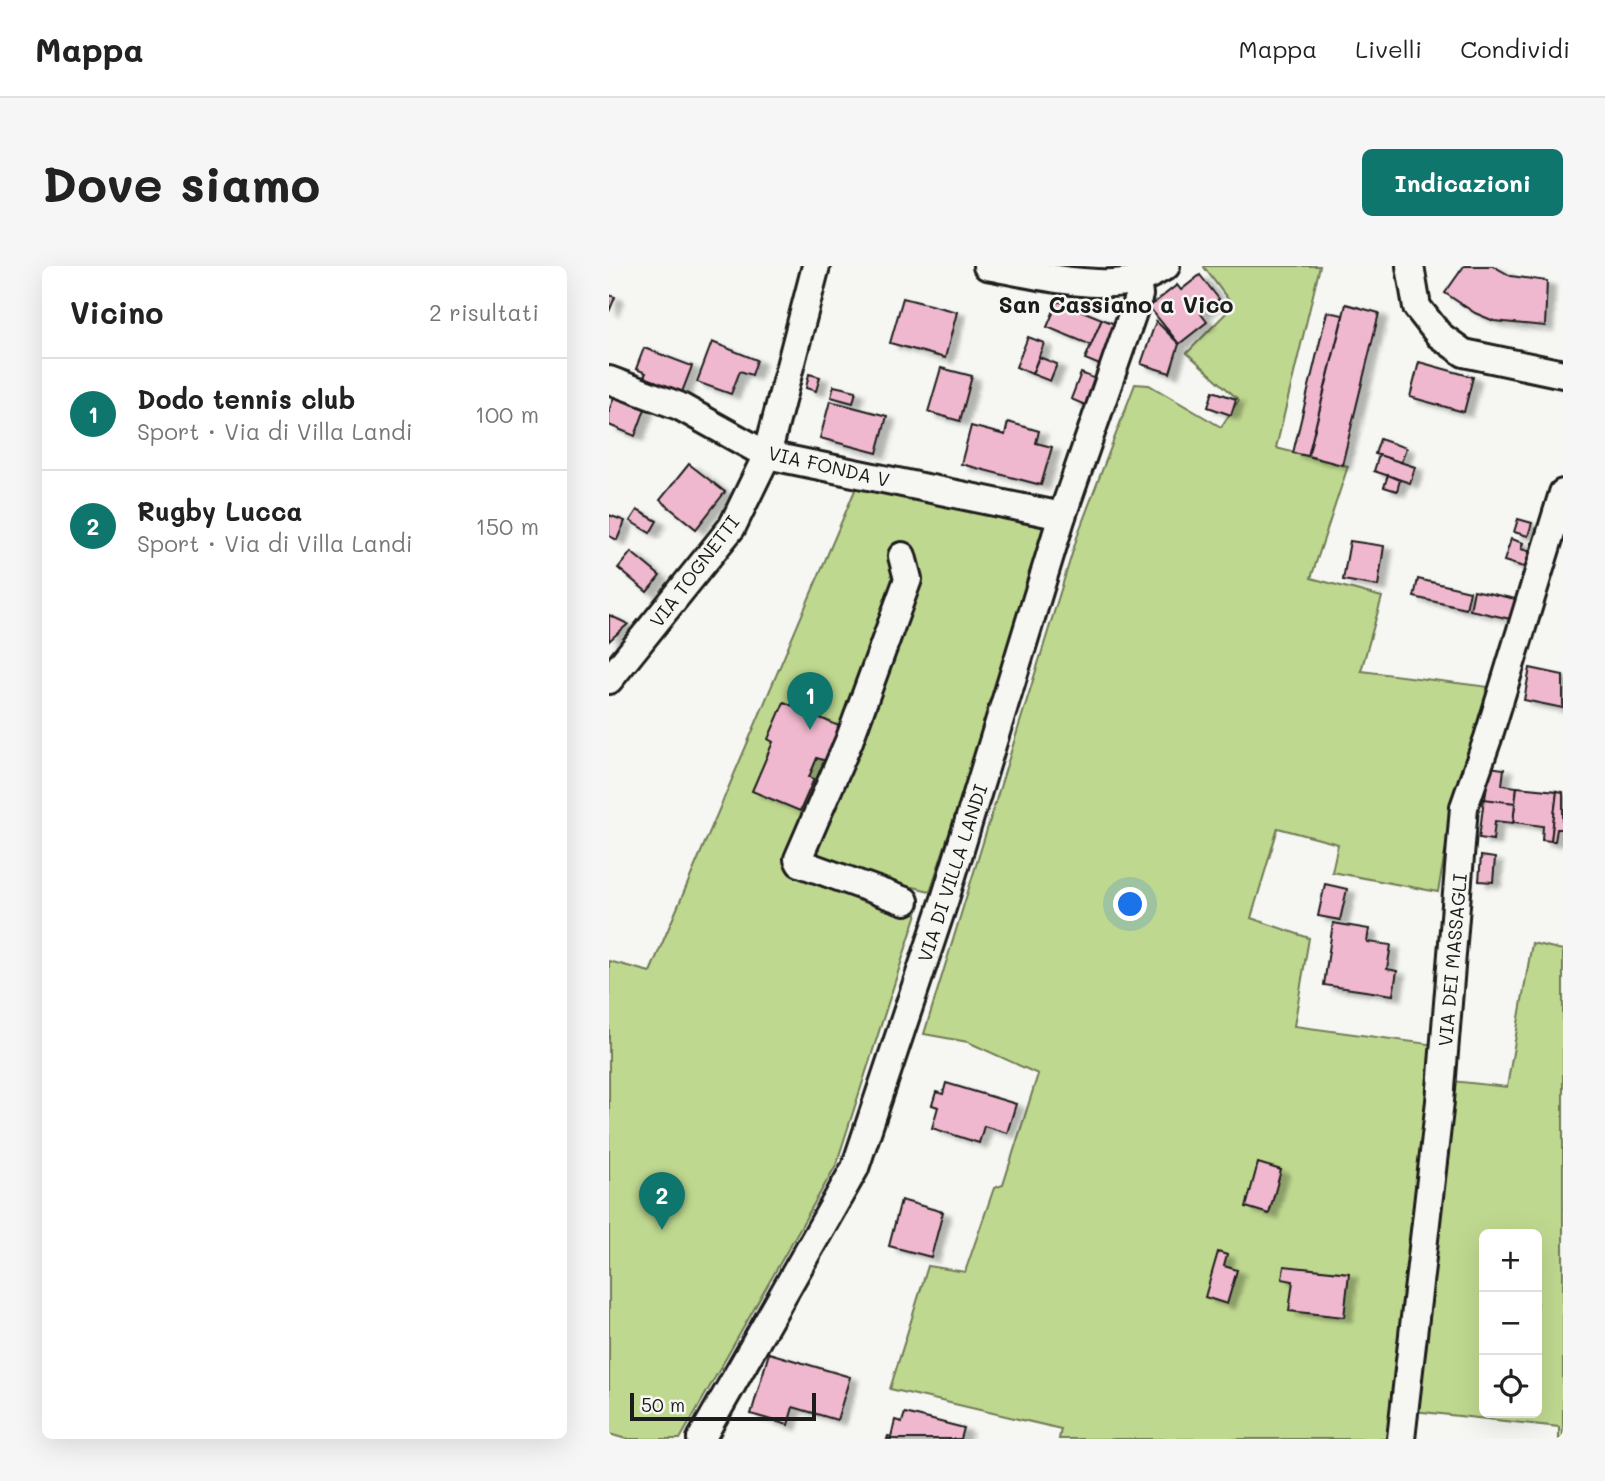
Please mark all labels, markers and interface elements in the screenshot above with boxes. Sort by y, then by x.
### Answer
text: Mappa [35,27,144,70]
text: Mappa [1239,33,1317,64]
text: Livelli [1355,33,1422,64]
text: Condividi [1460,33,1570,64]
button: Indicazioni [1362,149,1563,216]
text: Dove siamo [42,151,320,214]
district label: San Cassiano a Vico [999,289,1233,319]
text: Vicino [70,292,164,332]
text: 2 risultati [429,297,539,327]
text: Dodo tennis club [137,382,355,416]
text: 1 [88,399,98,429]
text: 100 m [475,399,539,429]
text: Sport · Via di Villa Landi [137,416,413,446]
street label: VIA FONDA V [766,440,892,492]
text: Rugby Lucca [137,494,302,528]
street label: VIA TOGNETTI [644,510,744,632]
text: 2 [87,511,99,541]
text: 150 m [475,511,539,541]
text: Sport · Via di Villa Landi [137,528,413,558]
pin: 1 [787,672,833,730]
street label: VIA DI VILLA LANDI [911,781,993,965]
street label: VIA DEI MASSAGLI [1432,873,1472,1047]
your location [1113,887,1147,921]
pin: 2 [639,1172,685,1230]
map controls [1479,1229,1542,1418]
button: + [1479,1229,1542,1292]
button: − [1479,1292,1542,1355]
button: locate [1479,1355,1542,1418]
scale bar [630,1390,815,1422]
text: 50 m [641,1392,685,1417]

